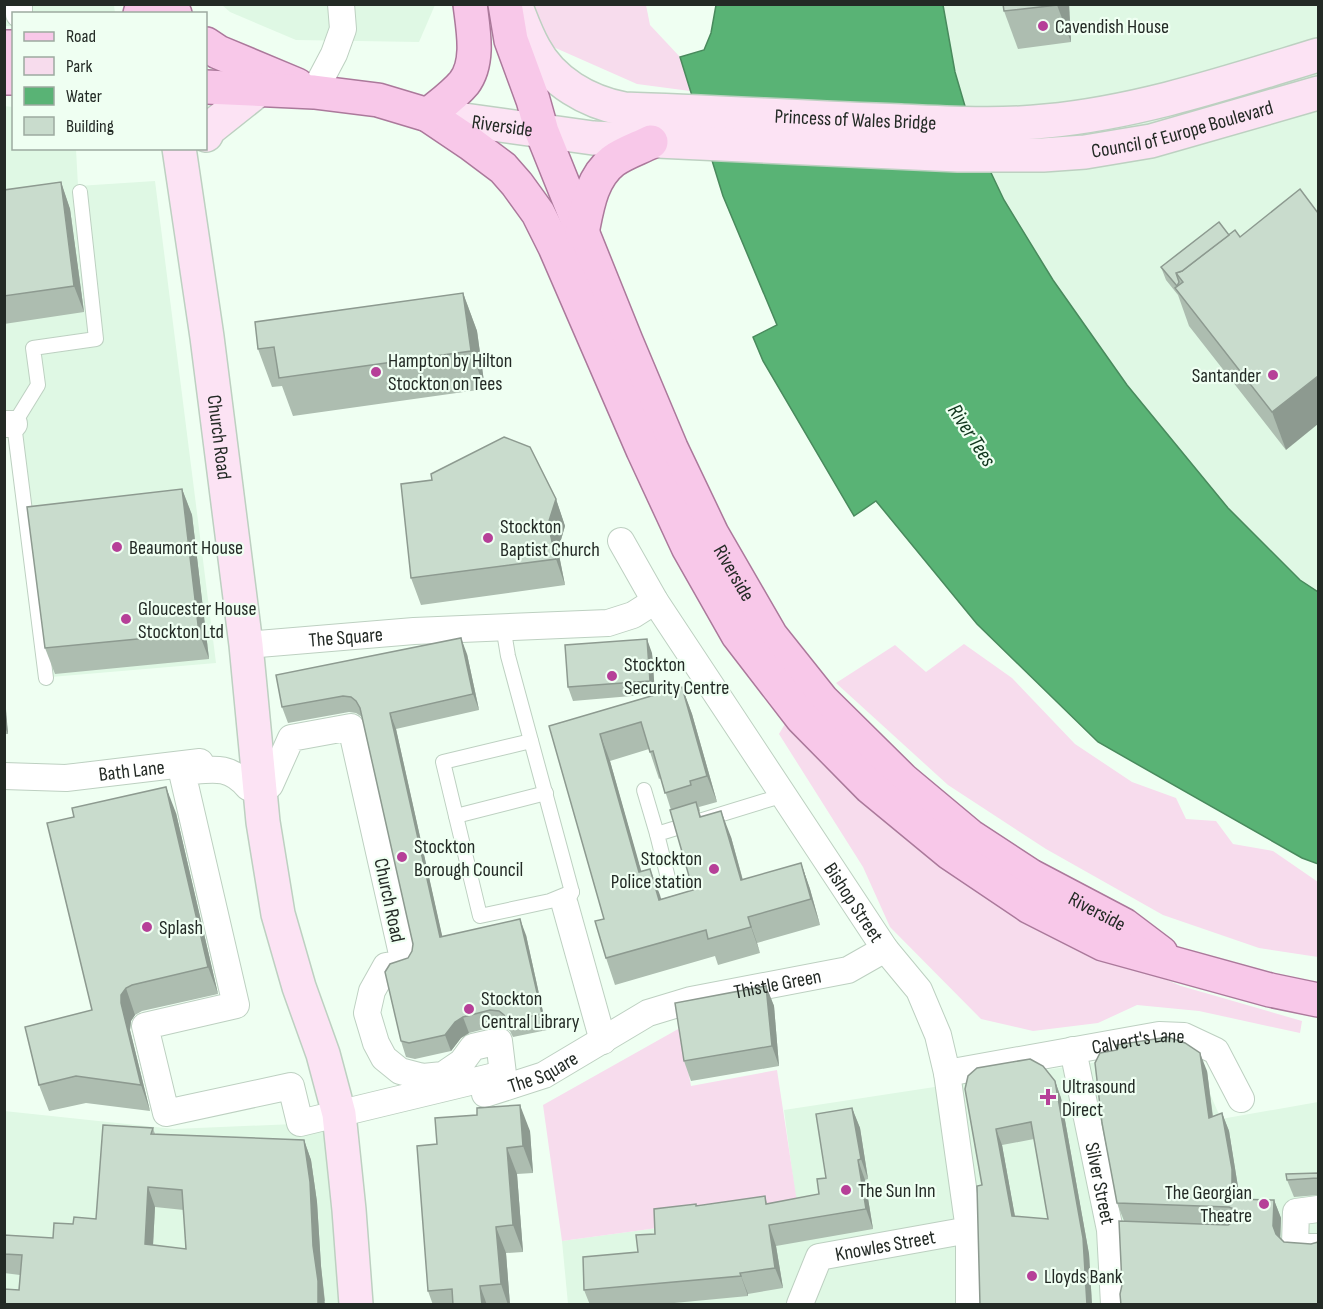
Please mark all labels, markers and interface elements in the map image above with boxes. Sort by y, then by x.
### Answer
legend [12,12,207,150]
place label: Cavendish House [1055,15,1169,39]
marker: Cavendish House [1036,19,1050,33]
text: Road [66,26,96,47]
text: Park [66,56,92,77]
text: Water [66,86,102,107]
street label: Council of Europe Boulevard [1090,96,1276,164]
street label: Princess of Wales Bridge [774,105,937,136]
street label: Riverside [470,110,534,142]
text: Building [66,116,114,137]
place label: Hampton by Hilton Stockton on Tees [388,349,512,396]
place label: Santander [1192,364,1261,388]
marker: Hampton by Hilton Stockton on Tees [369,365,383,379]
marker: Santander [1266,368,1280,382]
street label: Church Road [201,394,236,481]
water label: River Tees [942,399,1001,472]
place label: Stockton Baptist Church [500,515,600,562]
marker: Stockton Baptist Church [481,531,495,545]
place label: Beaumont House [129,536,243,560]
marker: Beaumont House [110,540,124,554]
street label: Riverside [708,541,759,606]
place label: Gloucester House Stockton Ltd [138,597,256,644]
marker: Gloucester House Stockton Ltd [119,612,133,626]
street label: The Square [308,623,384,653]
place label: Stockton Security Centre [624,653,729,700]
marker: Stockton Security Centre [605,669,619,683]
street label: Bath Lane [97,755,166,787]
place label: Stockton Borough Council [414,835,523,882]
place label: Stockton Police station [611,847,702,894]
marker: Stockton Borough Council [395,850,409,864]
street label: Church Road [368,856,410,944]
street label: Bishop Street [818,858,888,947]
marker: Stockton Police station [707,862,721,876]
street label: Riverside [1064,887,1130,937]
place label: Splash [159,916,203,940]
marker: Splash [140,920,154,934]
street label: Thistle Green [732,964,823,1005]
place label: Stockton Central Library [481,987,580,1034]
marker: Stockton Central Library [462,1002,476,1016]
street label: Calvert's Lane [1090,1024,1185,1060]
street label: The Square [505,1047,583,1099]
place label: Ultrasound Direct [1062,1075,1136,1122]
marker: Ultrasound Direct [1039,1088,1057,1106]
street label: Silver Street [1079,1140,1119,1226]
place label: The Sun Inn [858,1179,936,1203]
place label: The Georgian Theatre [1165,1181,1252,1228]
marker: The Sun Inn [839,1183,853,1197]
marker: The Georgian Theatre [1257,1197,1271,1211]
street label: Knowles Street [833,1225,937,1267]
place label: Lloyds Bank [1044,1265,1123,1289]
marker: Lloyds Bank [1025,1269,1039,1283]

